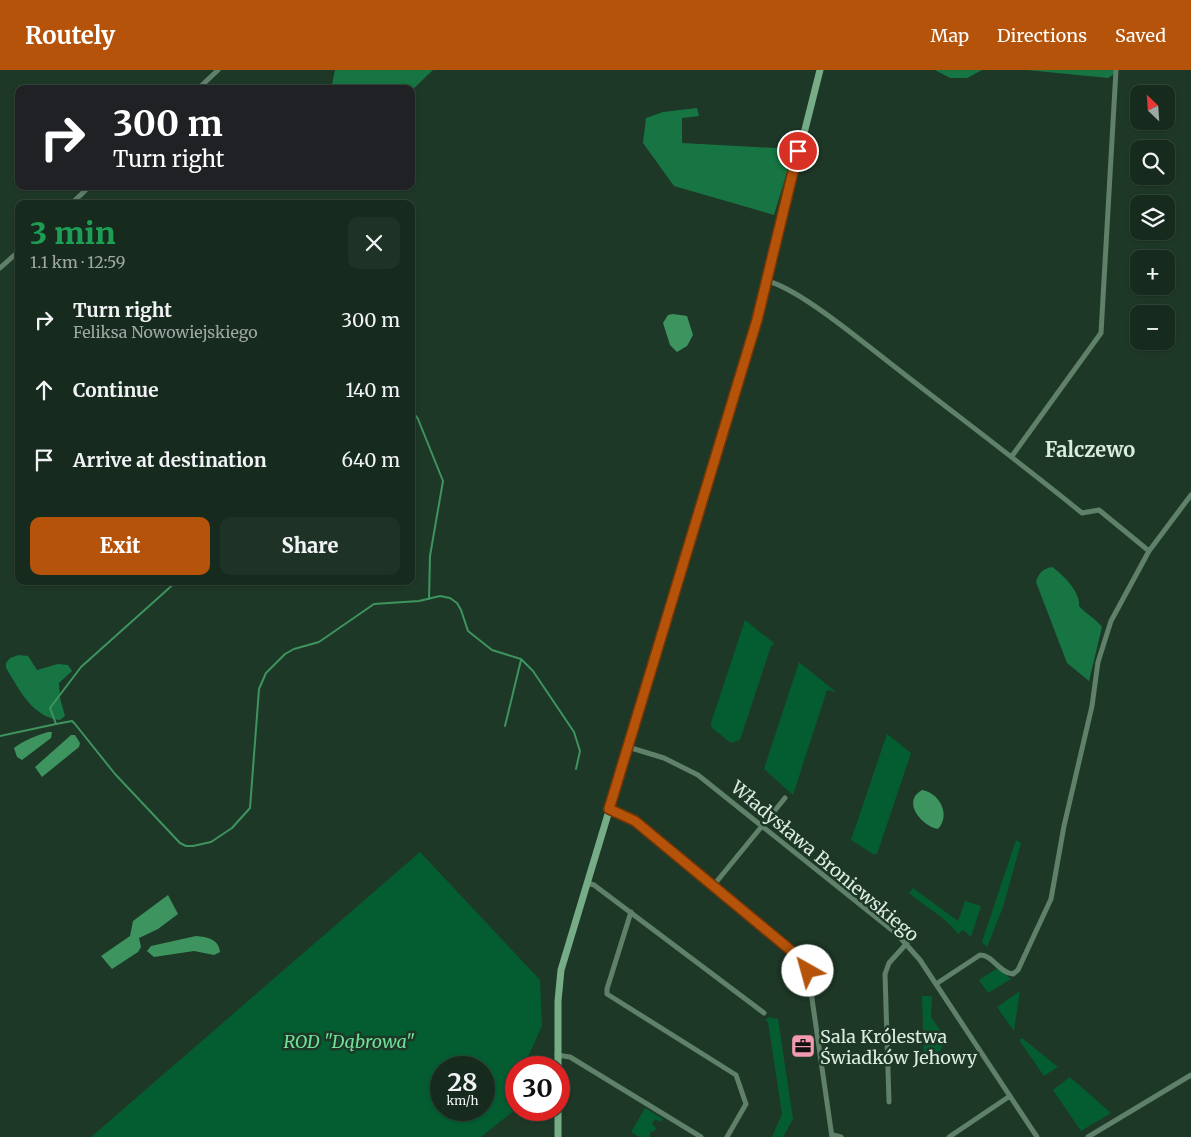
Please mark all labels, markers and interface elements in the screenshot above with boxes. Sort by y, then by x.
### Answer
text: Routely [25,20,115,51]
text: Map [931,24,969,47]
text: Directions [997,24,1087,47]
text: Saved [1115,24,1166,47]
north arrow [1130,85,1175,130]
map controls [1130,85,1175,350]
text: 300 m [113,102,223,146]
icon: right [30,105,95,170]
pin [777,130,819,172]
icon: arrive [784,137,812,165]
button: search [1130,140,1175,185]
text: Turn right [113,145,224,173]
button: layers [1130,195,1175,240]
text: 3 min [30,214,115,252]
button: close [348,217,400,269]
button: + [1130,250,1175,295]
text: 1.1 km · 12:59 [30,252,126,272]
text: Turn right [73,298,172,322]
button: − [1130,305,1175,350]
icon: right [30,306,58,334]
text: 300 m [341,308,400,332]
text: Feliksa Nowowiejskiego [73,322,258,342]
icon: ahead [30,376,58,404]
text: Continue [73,378,159,402]
text: 140 m [345,378,400,402]
district label: Falczewo [1045,437,1135,462]
icon: arrive [30,446,58,474]
text: Arrive at destination [73,448,267,472]
text: 640 m [341,448,400,472]
button: Exit [30,517,210,575]
button: Share [220,517,400,575]
street label: Władysława Broniewskiego [726,775,924,946]
position arrow [781,944,833,996]
place label: Sala Królestwa Świadków Jehowy [820,1025,978,1069]
park label: ROD "Dąbrowa" [283,1030,415,1053]
office icon: Sala Królestwa Świadków Jehowy [790,1033,816,1059]
speed limit sign: 30 [505,1056,570,1121]
text: 28 [447,1066,478,1098]
text: km/h [447,1093,478,1108]

